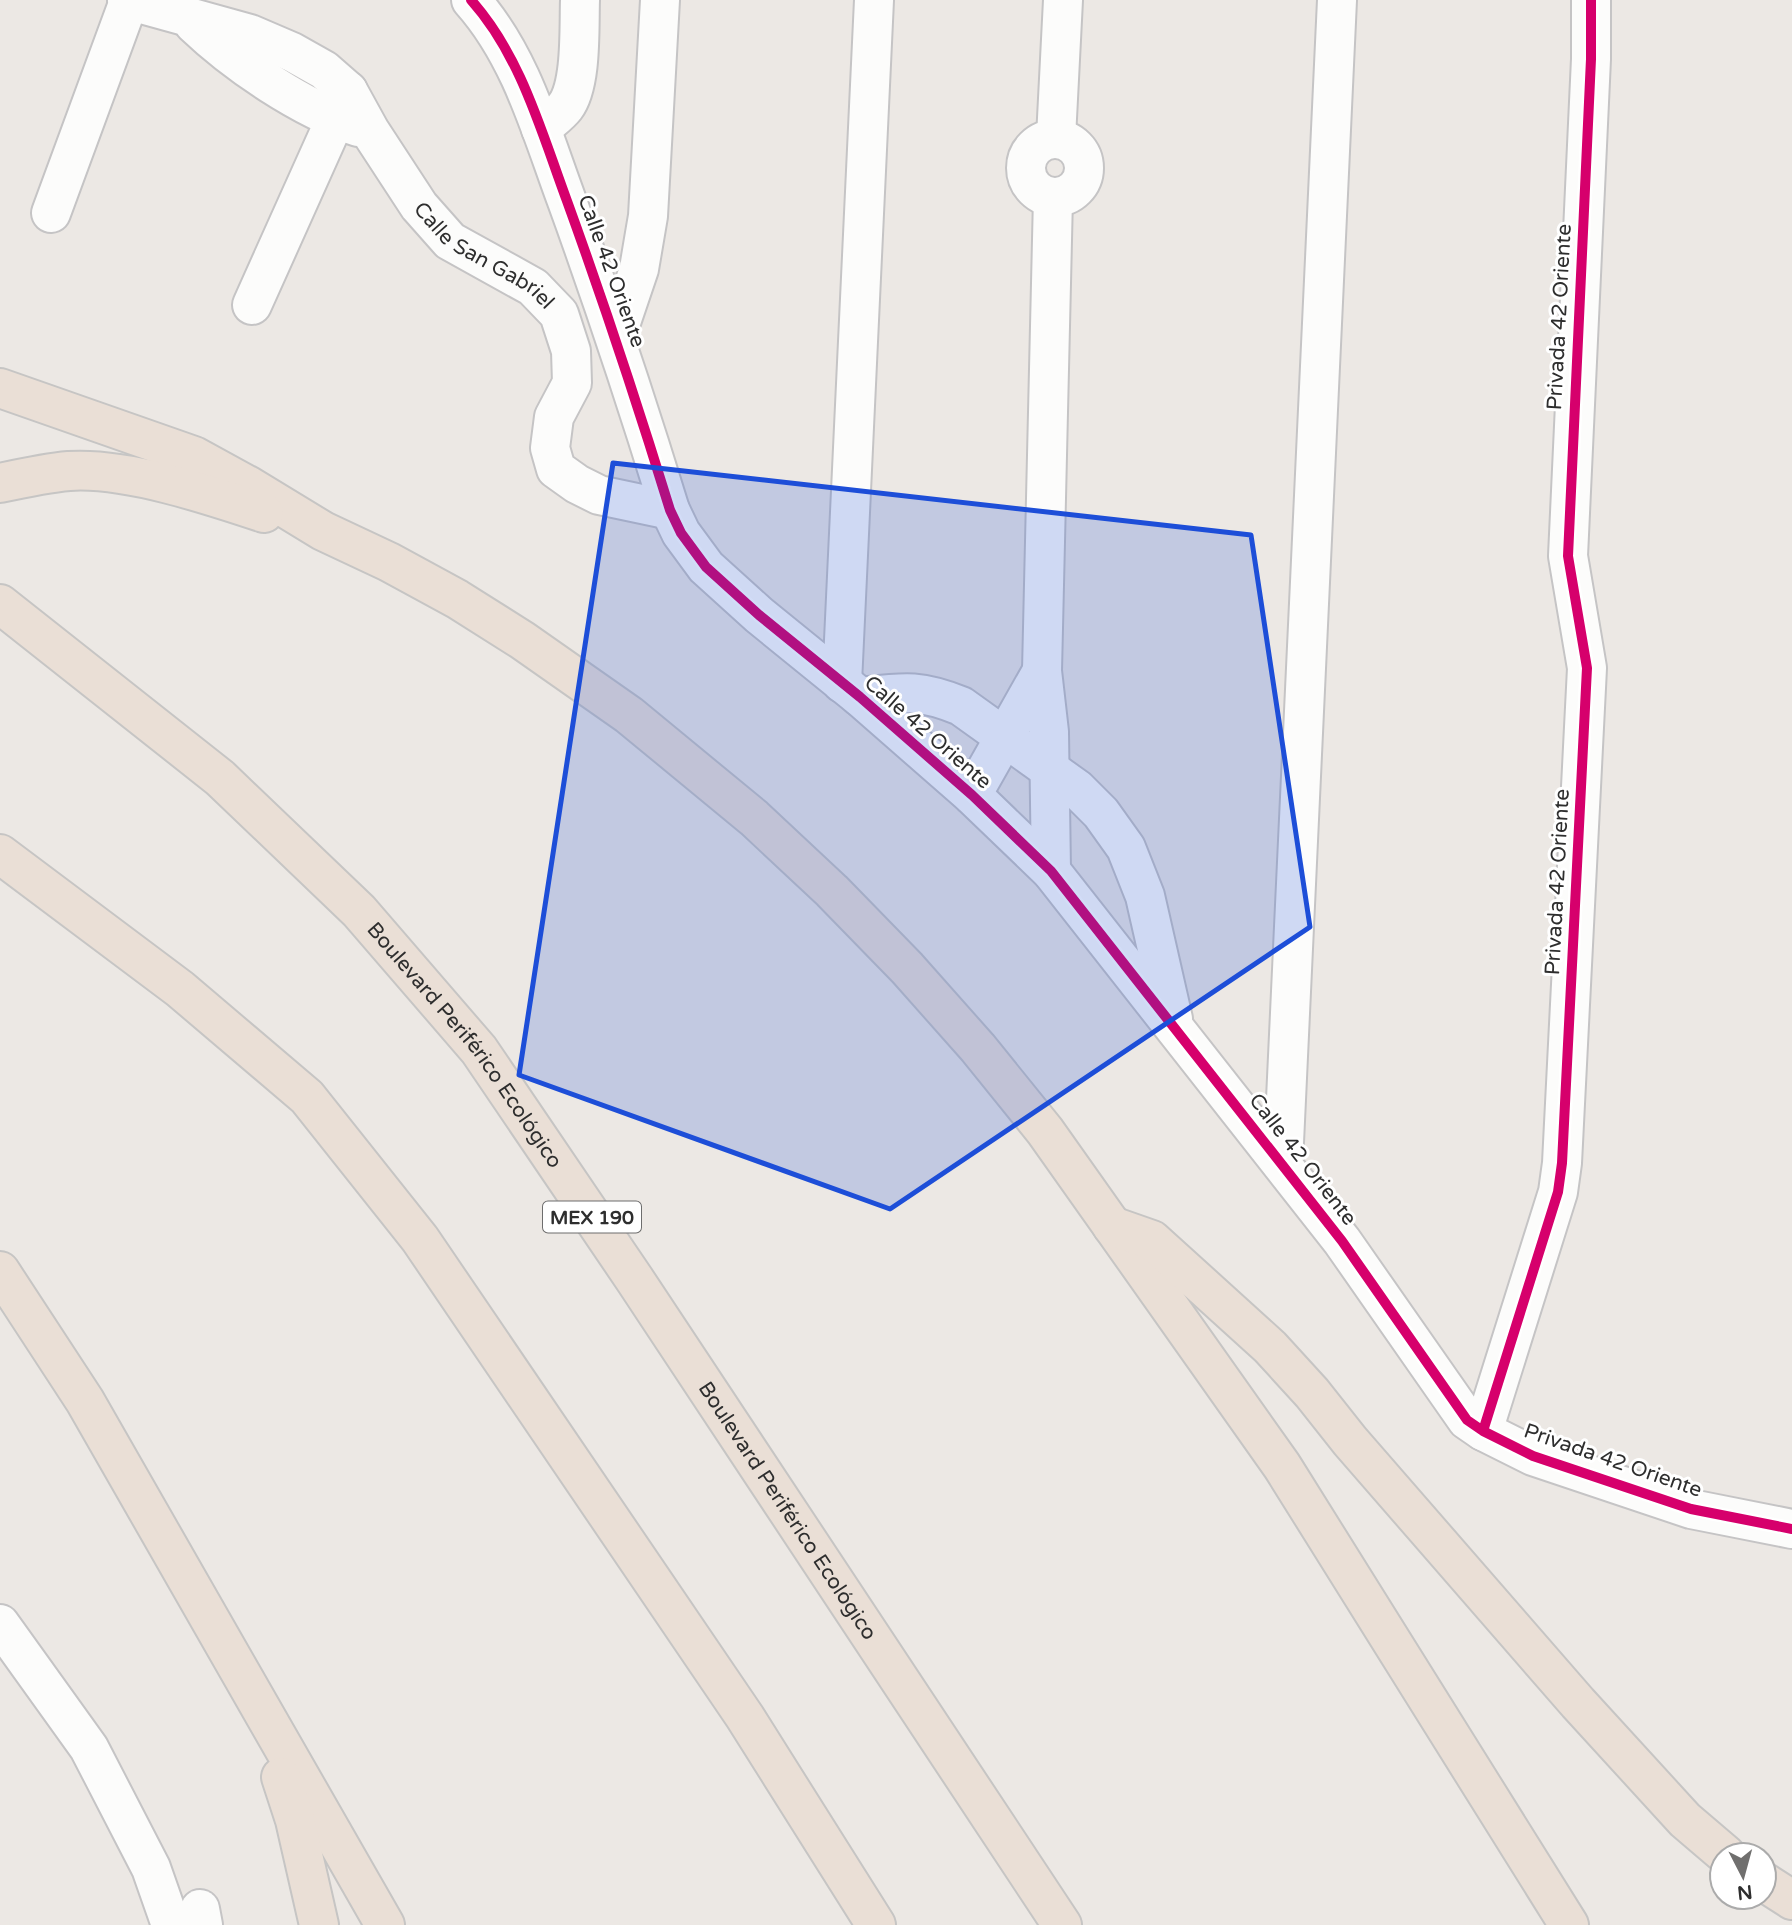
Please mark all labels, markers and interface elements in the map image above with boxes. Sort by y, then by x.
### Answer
street label: Calle 42 Oriente [572,192,651,351]
street label: Calle San Gabriel [408,197,559,314]
street label: Privada 42 Oriente [1542,223,1577,411]
street label: Calle 42 Oriente [859,670,996,794]
street label: Privada 42 Oriente [1540,788,1575,976]
street label: Boulevard Periférico Ecológico [361,917,567,1173]
street label: Calle 42 Oriente [1243,1088,1362,1230]
road number: MEX 190 [543,1202,641,1232]
street label: Boulevard Periférico Ecológico [693,1377,882,1645]
street label: Privada 42 Oriente [1521,1418,1705,1503]
north arrow [1708,1841,1778,1911]
text: N [1736,1880,1753,1904]

